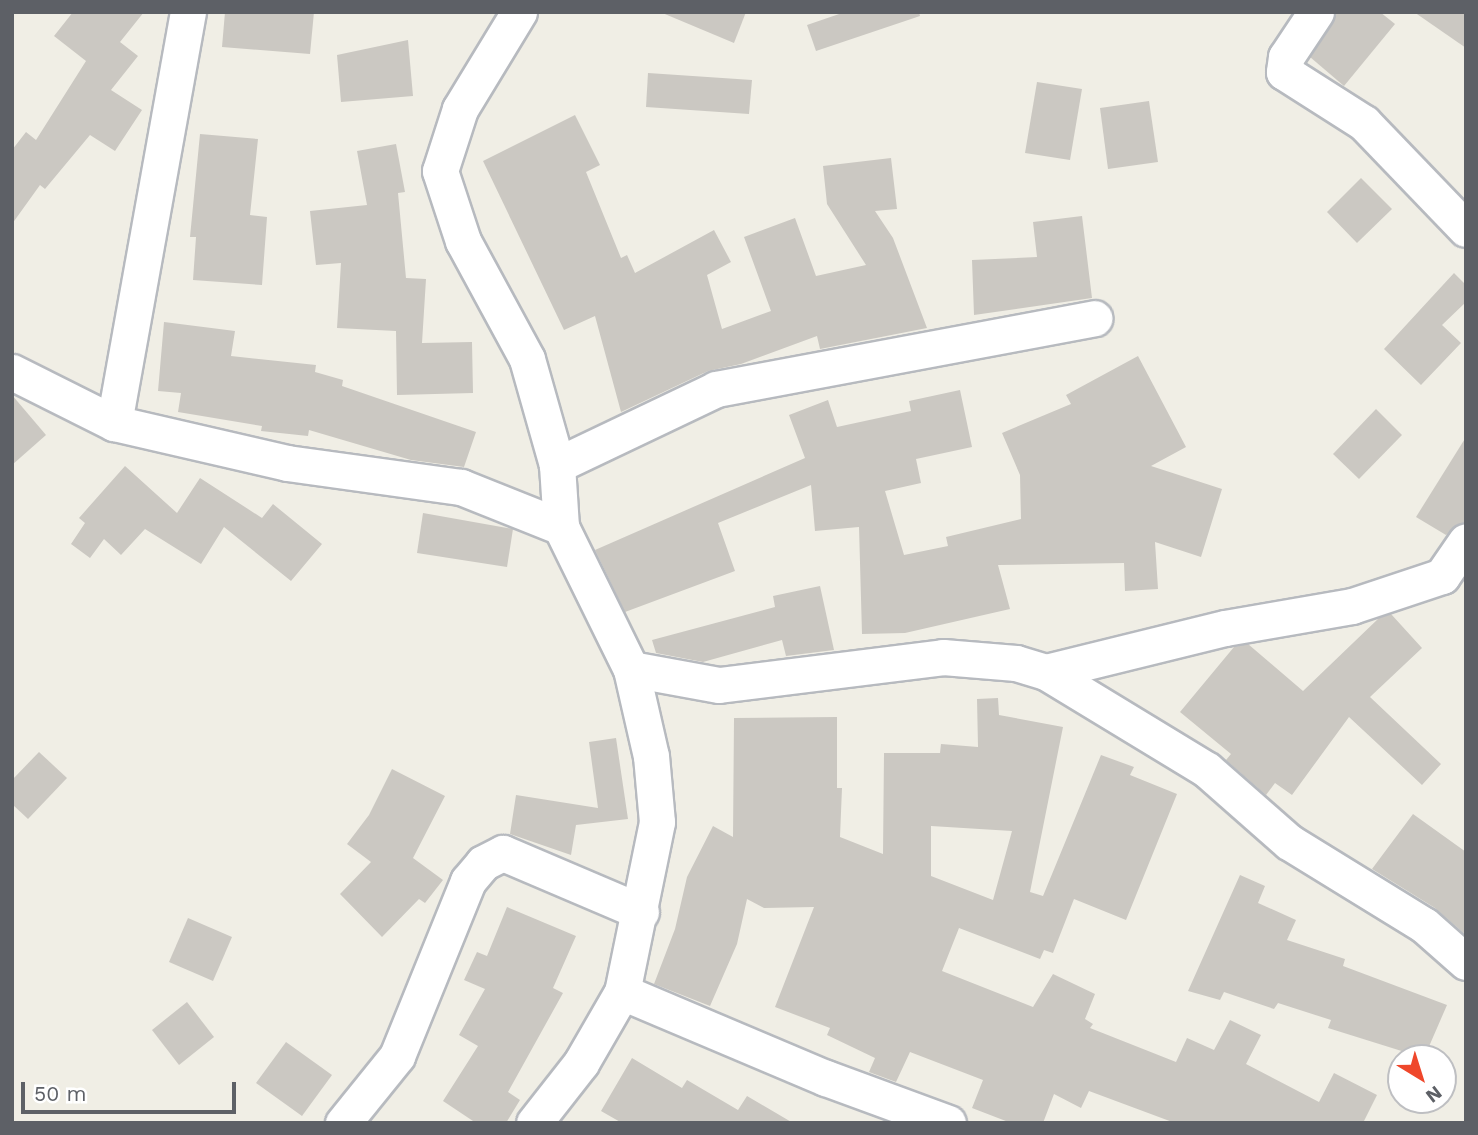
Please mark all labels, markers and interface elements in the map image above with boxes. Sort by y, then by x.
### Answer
north arrow [1387,1044,1457,1114]
scale bar [24,1068,240,1112]
text: 50 m [34,1081,86,1106]
text: N [1421,1081,1447,1108]

